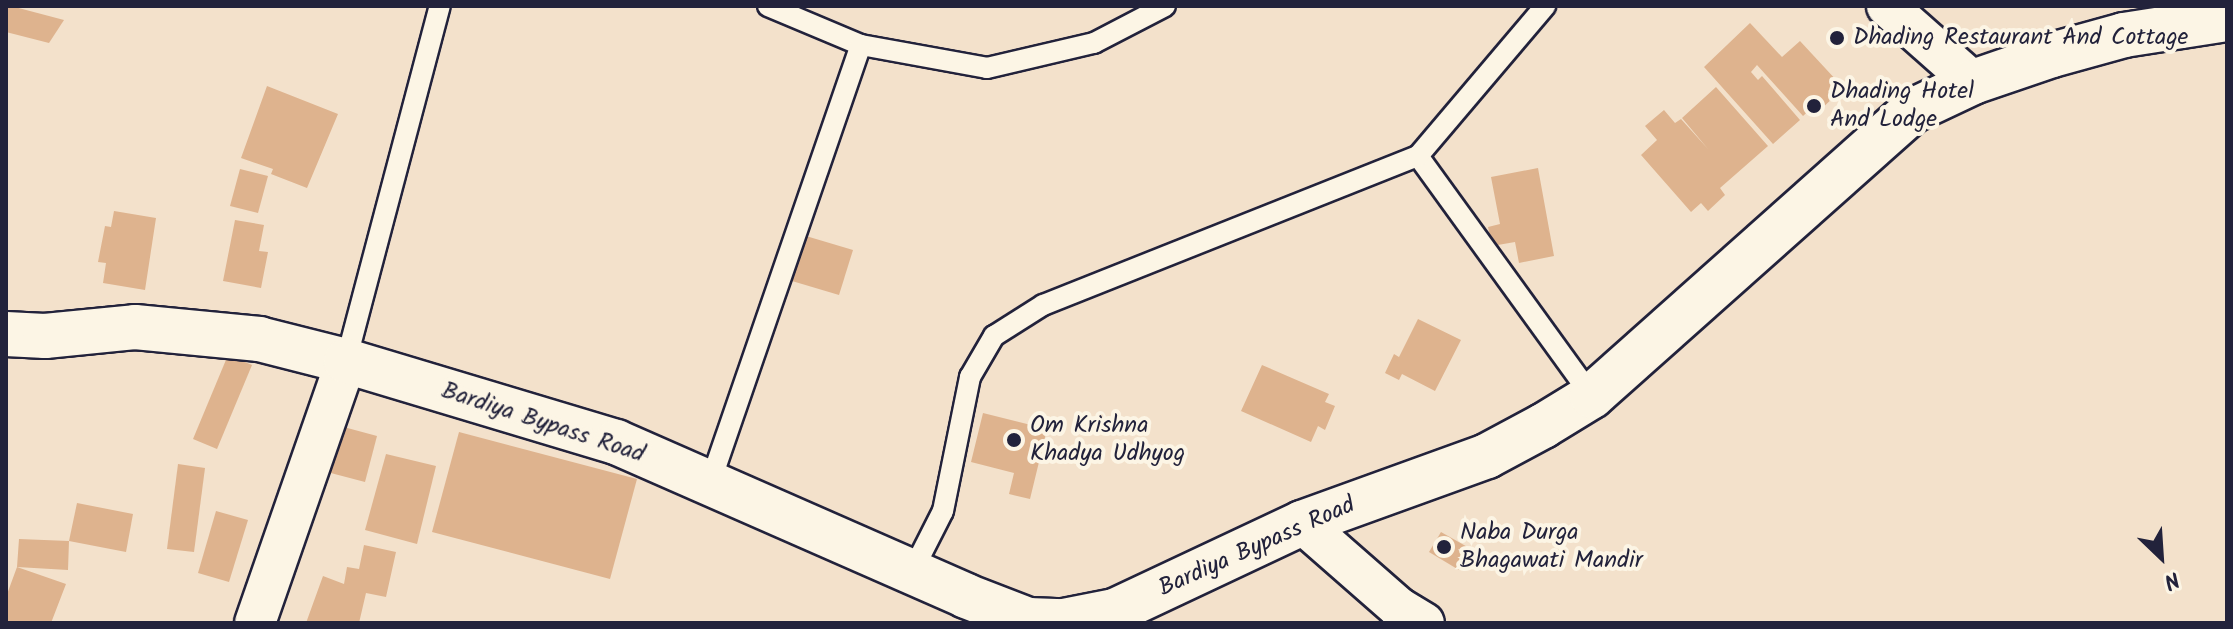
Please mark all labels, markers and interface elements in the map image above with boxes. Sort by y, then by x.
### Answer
place label: Dhading Restaurant And Cottage [1853,24,2188,52]
marker: Dhading Restaurant And Cottage [1828,29,1846,47]
place label: Dhading Hotel And Lodge [1830,78,1974,134]
marker: Dhading Hotel And Lodge [1805,97,1823,115]
street label: Bardiya Bypass Road [438,377,648,469]
place label: Om Krishna Khadya Udhyog [1030,412,1185,468]
marker: Om Krishna Khadya Udhyog [1005,431,1023,449]
street label: Bardiya Bypass Road [1154,491,1360,603]
north arrow [2121,517,2201,597]
place label: Naba Durga Bhagawati Mandir [1460,519,1643,575]
marker: Naba Durga Bhagawati Mandir [1435,538,1453,556]
text: N [2158,560,2185,598]

